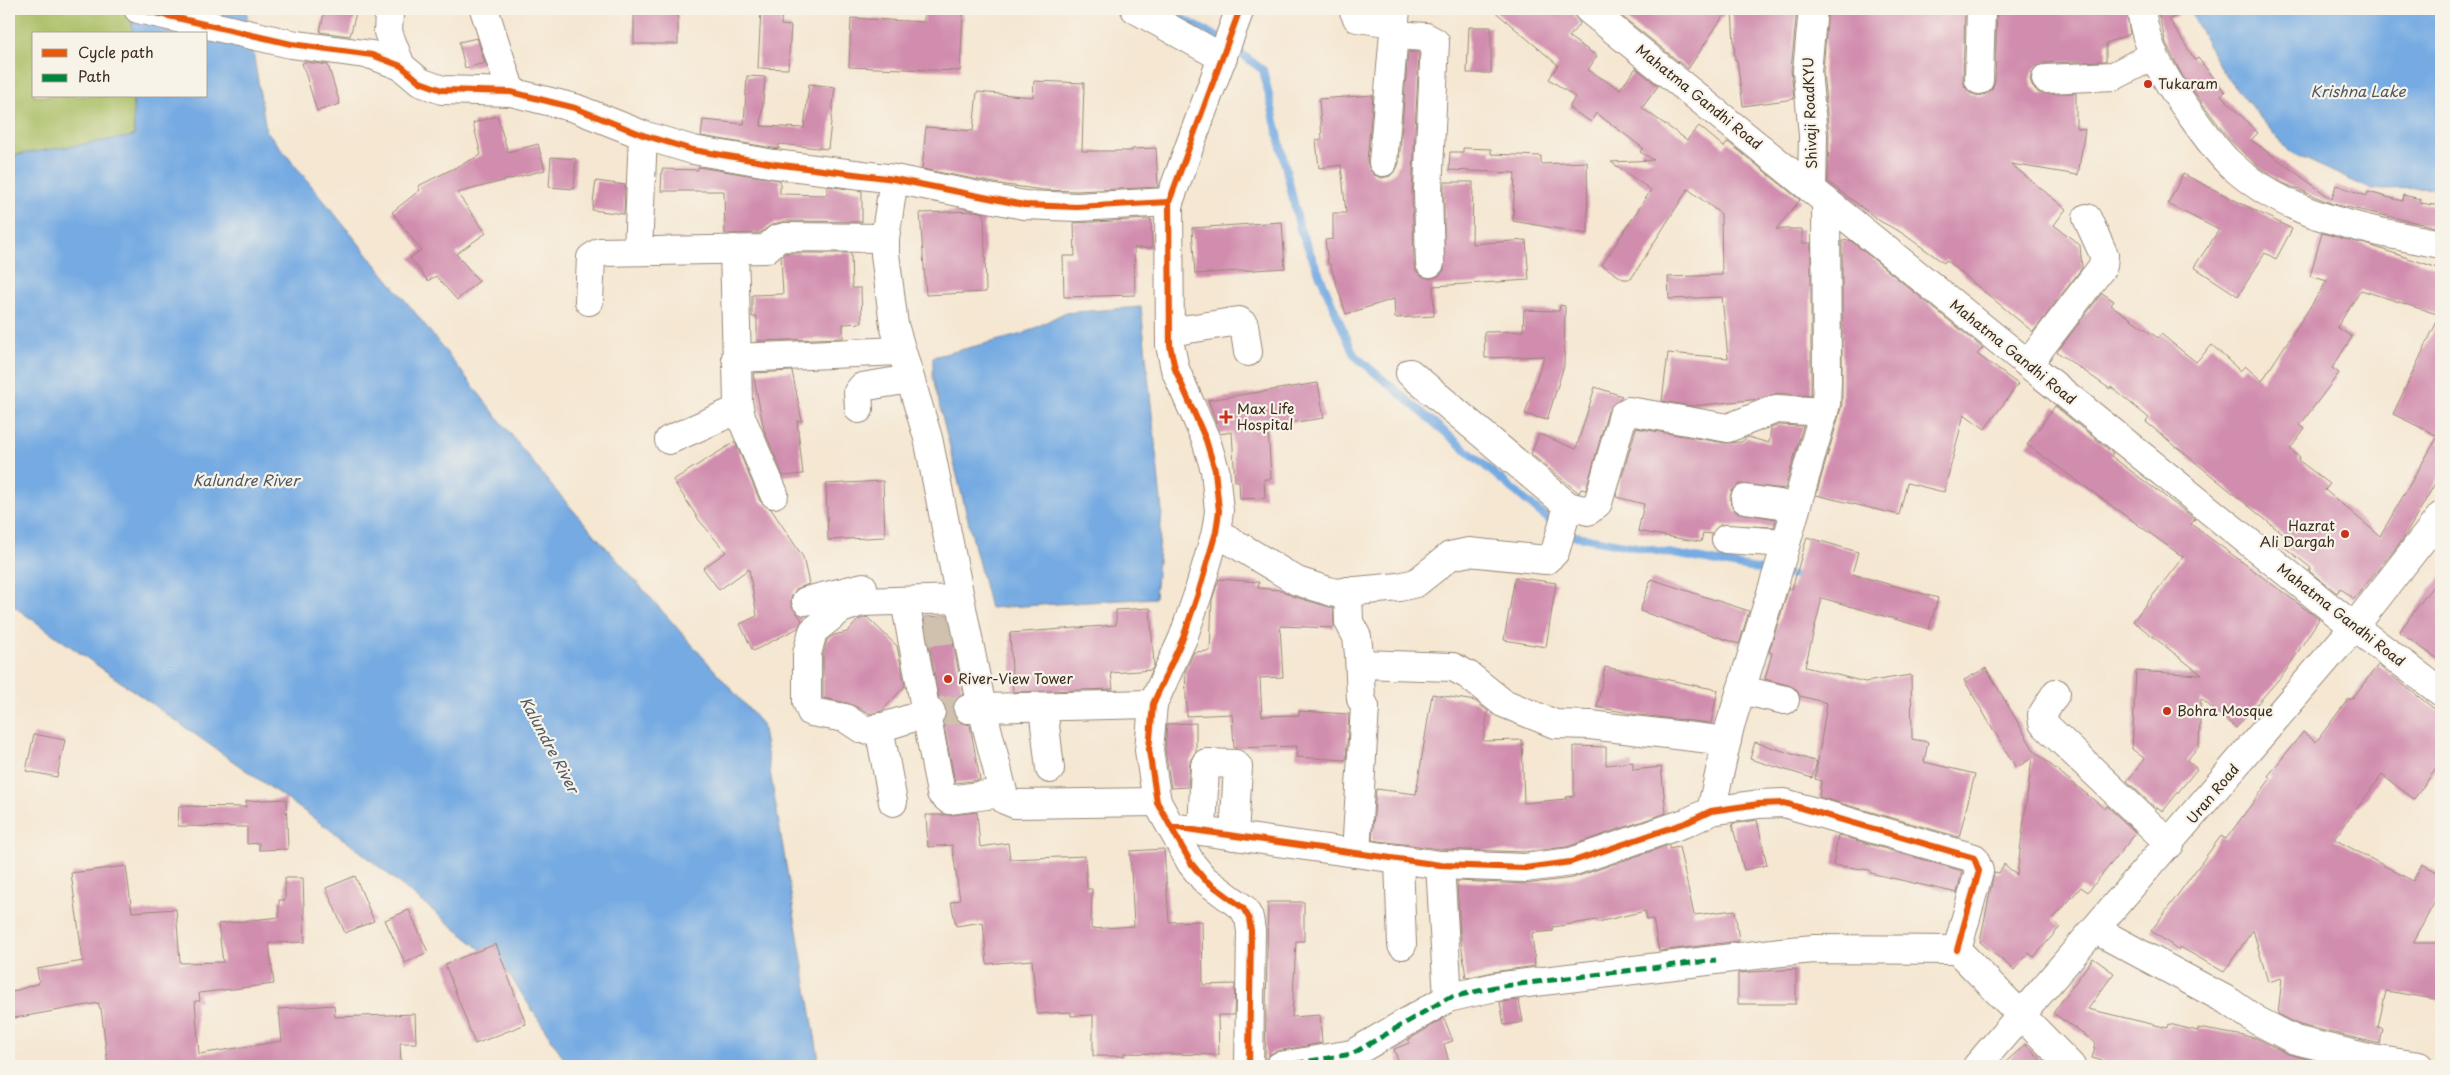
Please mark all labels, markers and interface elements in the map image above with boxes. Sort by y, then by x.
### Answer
legend [32,32,208,98]
street label: Mahatma Gandhi Road [1632,39,1767,154]
text: Cycle path [78,40,154,63]
street label: Shivaji RoadKYU [1797,57,1822,169]
text: Path [78,64,110,87]
place label: Tukaram [2158,73,2218,94]
marker: Tukaram [2142,78,2154,90]
water label: Krishna Lake [2310,79,2407,102]
street label: Mahatma Gandhi Road [1946,294,2081,409]
place label: Max Life Hospital [1237,398,1295,435]
marker: Max Life Hospital [1219,410,1233,424]
water label: Kalundre River [193,468,301,491]
place label: Hazrat Ali Dargah [2260,515,2335,552]
marker: Hazrat Ali Dargah [2339,528,2351,540]
street label: Mahatma Gandhi Road [2273,558,2410,671]
place label: River-View Tower [958,668,1074,689]
marker: River-View Tower [942,673,954,685]
water label: Kalundre River [515,692,586,798]
place label: Bohra Mosque [2177,700,2273,721]
marker: Bohra Mosque [2161,705,2173,717]
street label: Uran Road [2181,759,2244,828]

